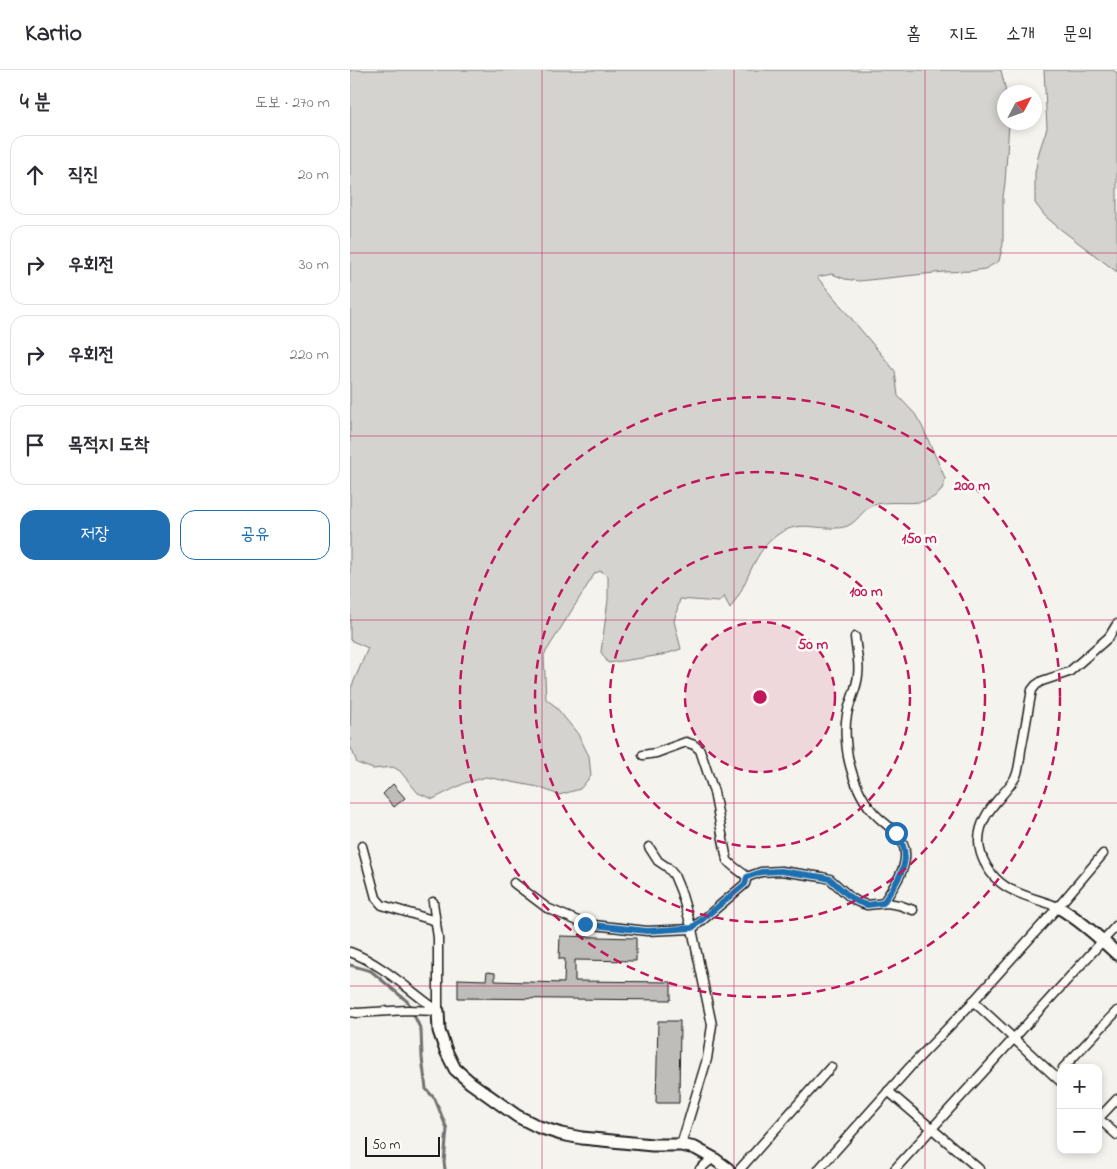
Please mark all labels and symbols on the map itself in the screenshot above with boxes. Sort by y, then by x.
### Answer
north arrow [997,85,1042,130]
text: 200 m [953,475,990,497]
text: 150 m [901,528,937,550]
text: 100 m [849,581,883,603]
text: 50 m [798,634,829,656]
centre of rings [751,688,769,706]
route start [885,822,908,845]
route end [574,913,597,936]
scale bar [365,1134,440,1157]

